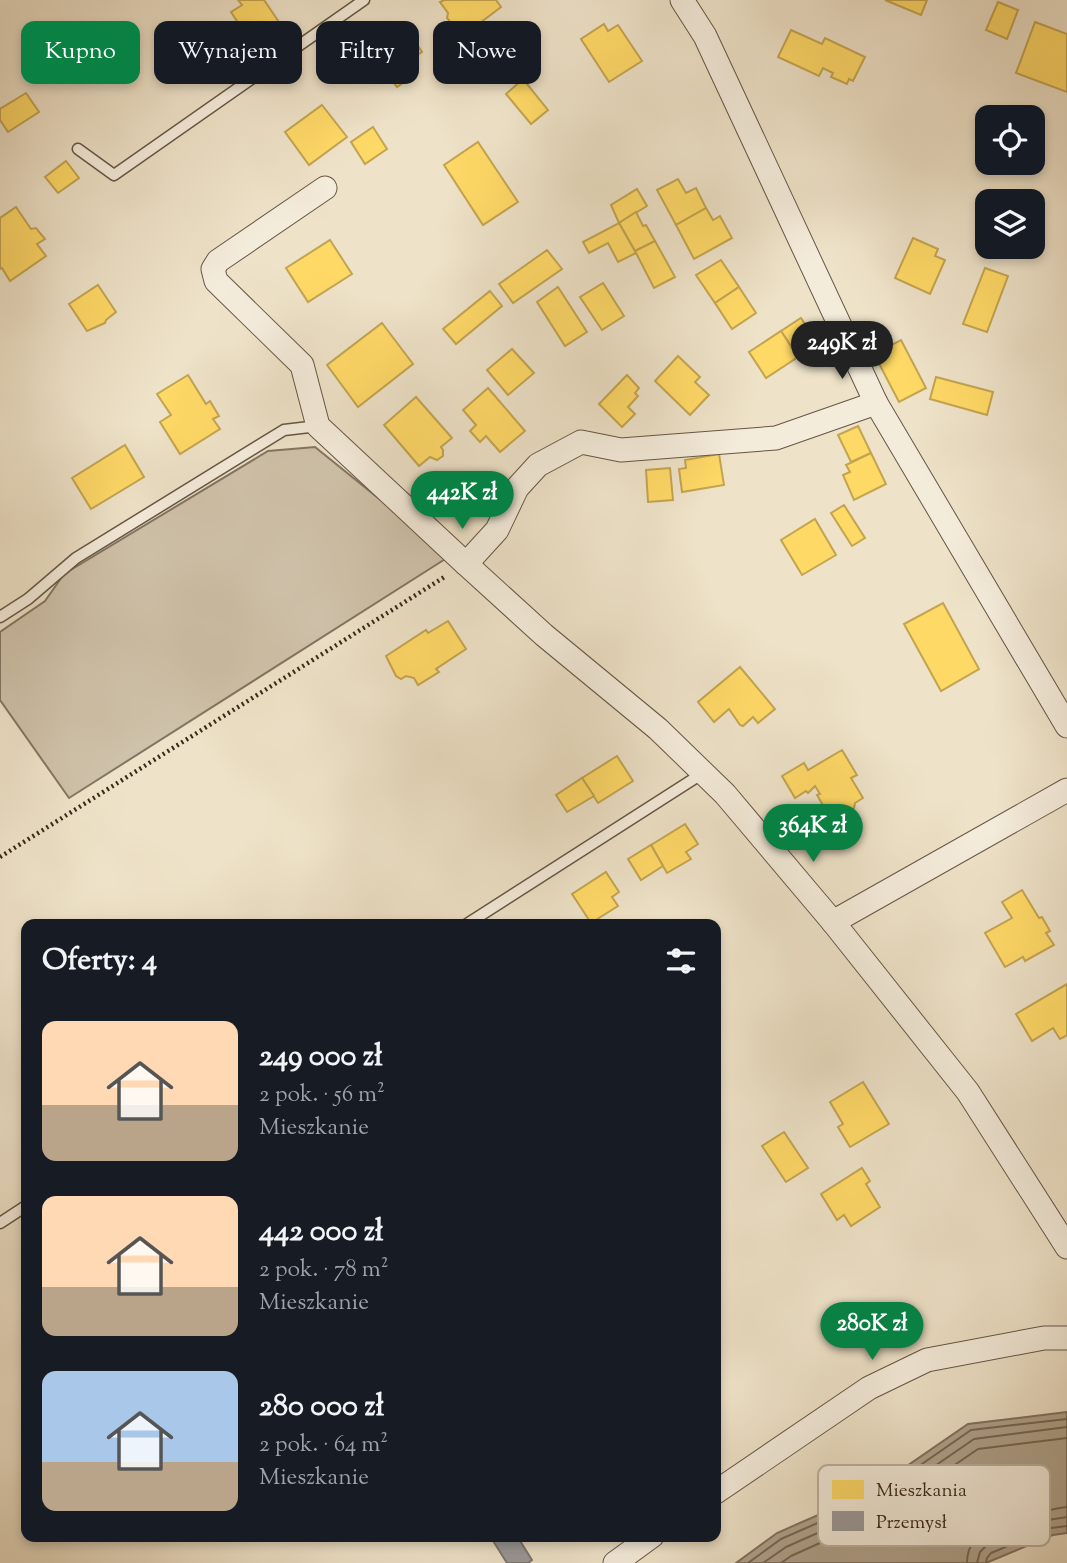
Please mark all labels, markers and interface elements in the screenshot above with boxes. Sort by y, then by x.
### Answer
chip: Kupno [21,21,140,84]
chip: Wynajem [154,21,302,84]
chip: Filtry [316,21,419,84]
chip: Nowe [433,21,541,84]
map controls [975,105,1045,259]
button: locate [975,105,1045,175]
button: layers [975,189,1045,259]
pin: 249K zł [777,322,907,381]
text: 249K zł [807,327,877,360]
pin: 442K zł [397,472,527,531]
text: 442K zł [427,477,497,510]
pin: 364K zł [748,804,878,864]
text: 364K zł [779,810,847,843]
text: Oferty: 4 [42,940,157,983]
icon: filters [662,942,700,980]
text: 249 000 zł [259,1036,383,1079]
icon: home [98,1049,182,1133]
text: 2 pok. · 56 m² [259,1079,385,1112]
text: Mieszkanie [259,1112,369,1145]
text: 442 000 zł [259,1211,383,1254]
icon: home [98,1224,182,1308]
text: 2 pok. · 78 m² [259,1254,389,1287]
text: Mieszkanie [259,1287,369,1320]
pin: 280K zł [807,1302,937,1362]
text: 280K zł [836,1308,908,1341]
text: 280 000 zł [259,1386,384,1429]
icon: home [98,1399,182,1483]
text: 2 pok. · 64 m² [259,1429,388,1462]
text: Mieszkanie [259,1462,369,1495]
legend [818,1465,1050,1546]
text: Mieszkania [876,1478,967,1505]
text: Przemysł [876,1510,947,1537]

